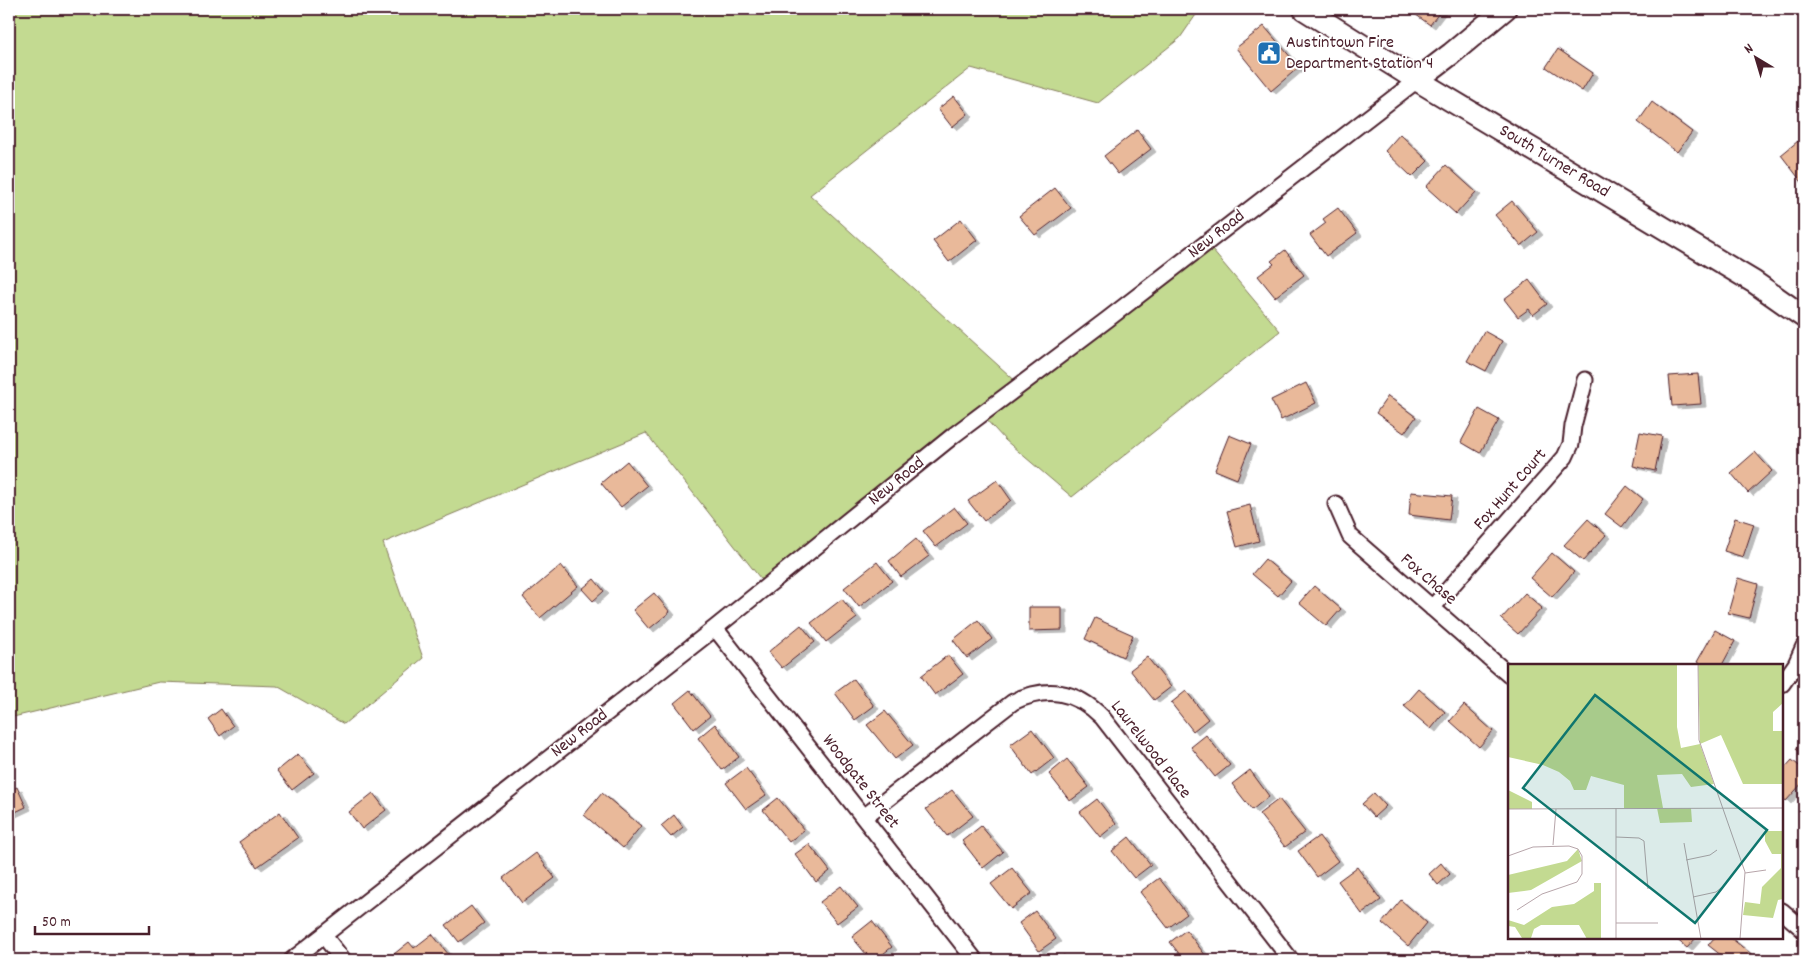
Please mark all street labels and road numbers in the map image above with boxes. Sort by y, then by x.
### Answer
street label: South Turner Road [1494,119,1614,205]
street label: New Road [1183,205,1251,265]
street label: Fox Hunt Court [1468,443,1554,536]
street label: New Road [863,451,931,513]
street label: Fox Chase [1394,548,1462,612]
street label: Laurelwood Place [1104,696,1196,805]
street label: New Road [546,704,614,764]
street label: Woodgate Street [815,730,905,835]

